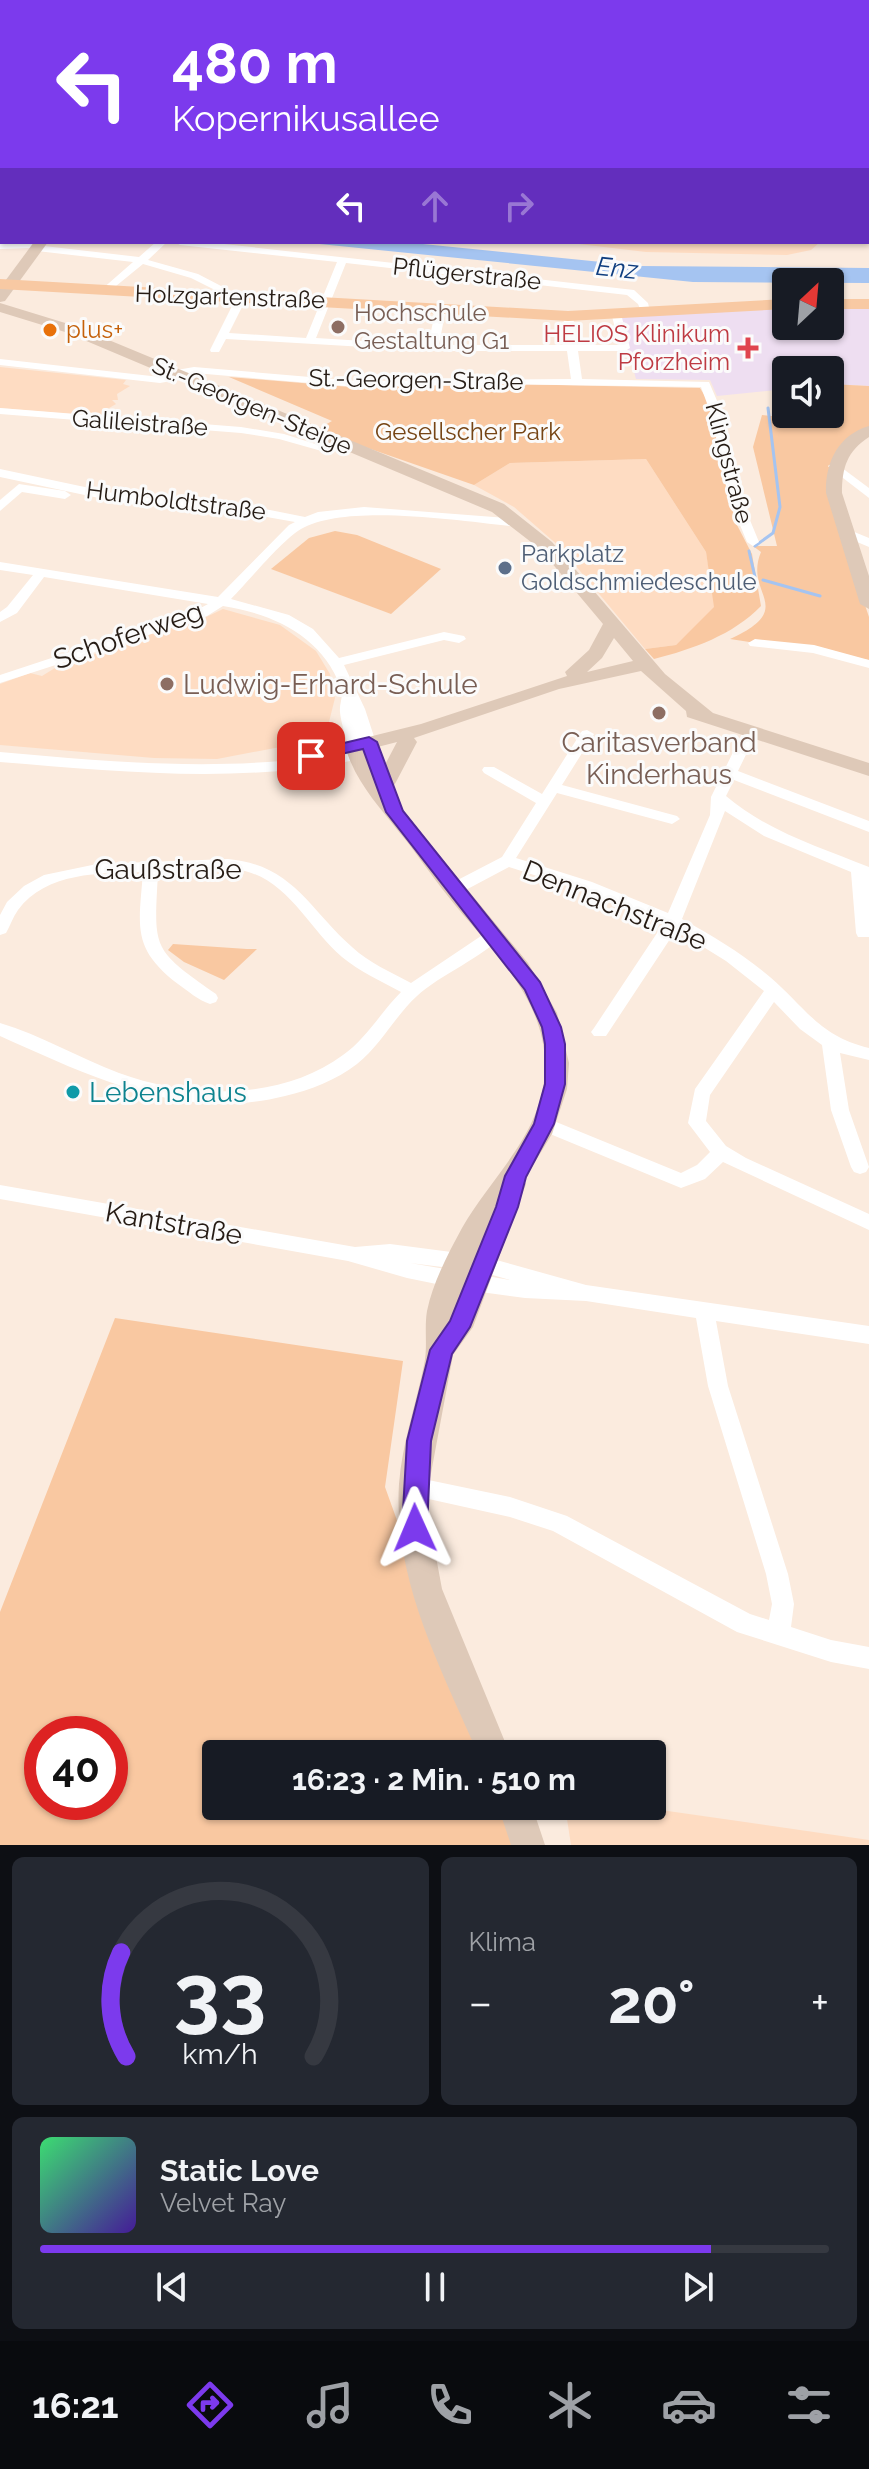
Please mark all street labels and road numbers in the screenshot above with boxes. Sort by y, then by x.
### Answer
street label: Pflügerstraße [391,251,543,296]
street label: Holzgartenstraße [134,279,326,314]
street label: St.-Georgen-Steige [148,350,356,461]
street label: St.-Georgen-Straße [308,363,524,396]
street label: Klingstraße [699,399,760,527]
street label: Galileistraße [71,403,209,442]
street label: Humboldtstraße [84,475,268,526]
street label: Schoferweg [49,594,207,676]
street label: Gaußstraße [94,853,242,886]
street label: Dennachstraße [518,853,712,957]
street label: Kantstraße [103,1195,245,1252]

